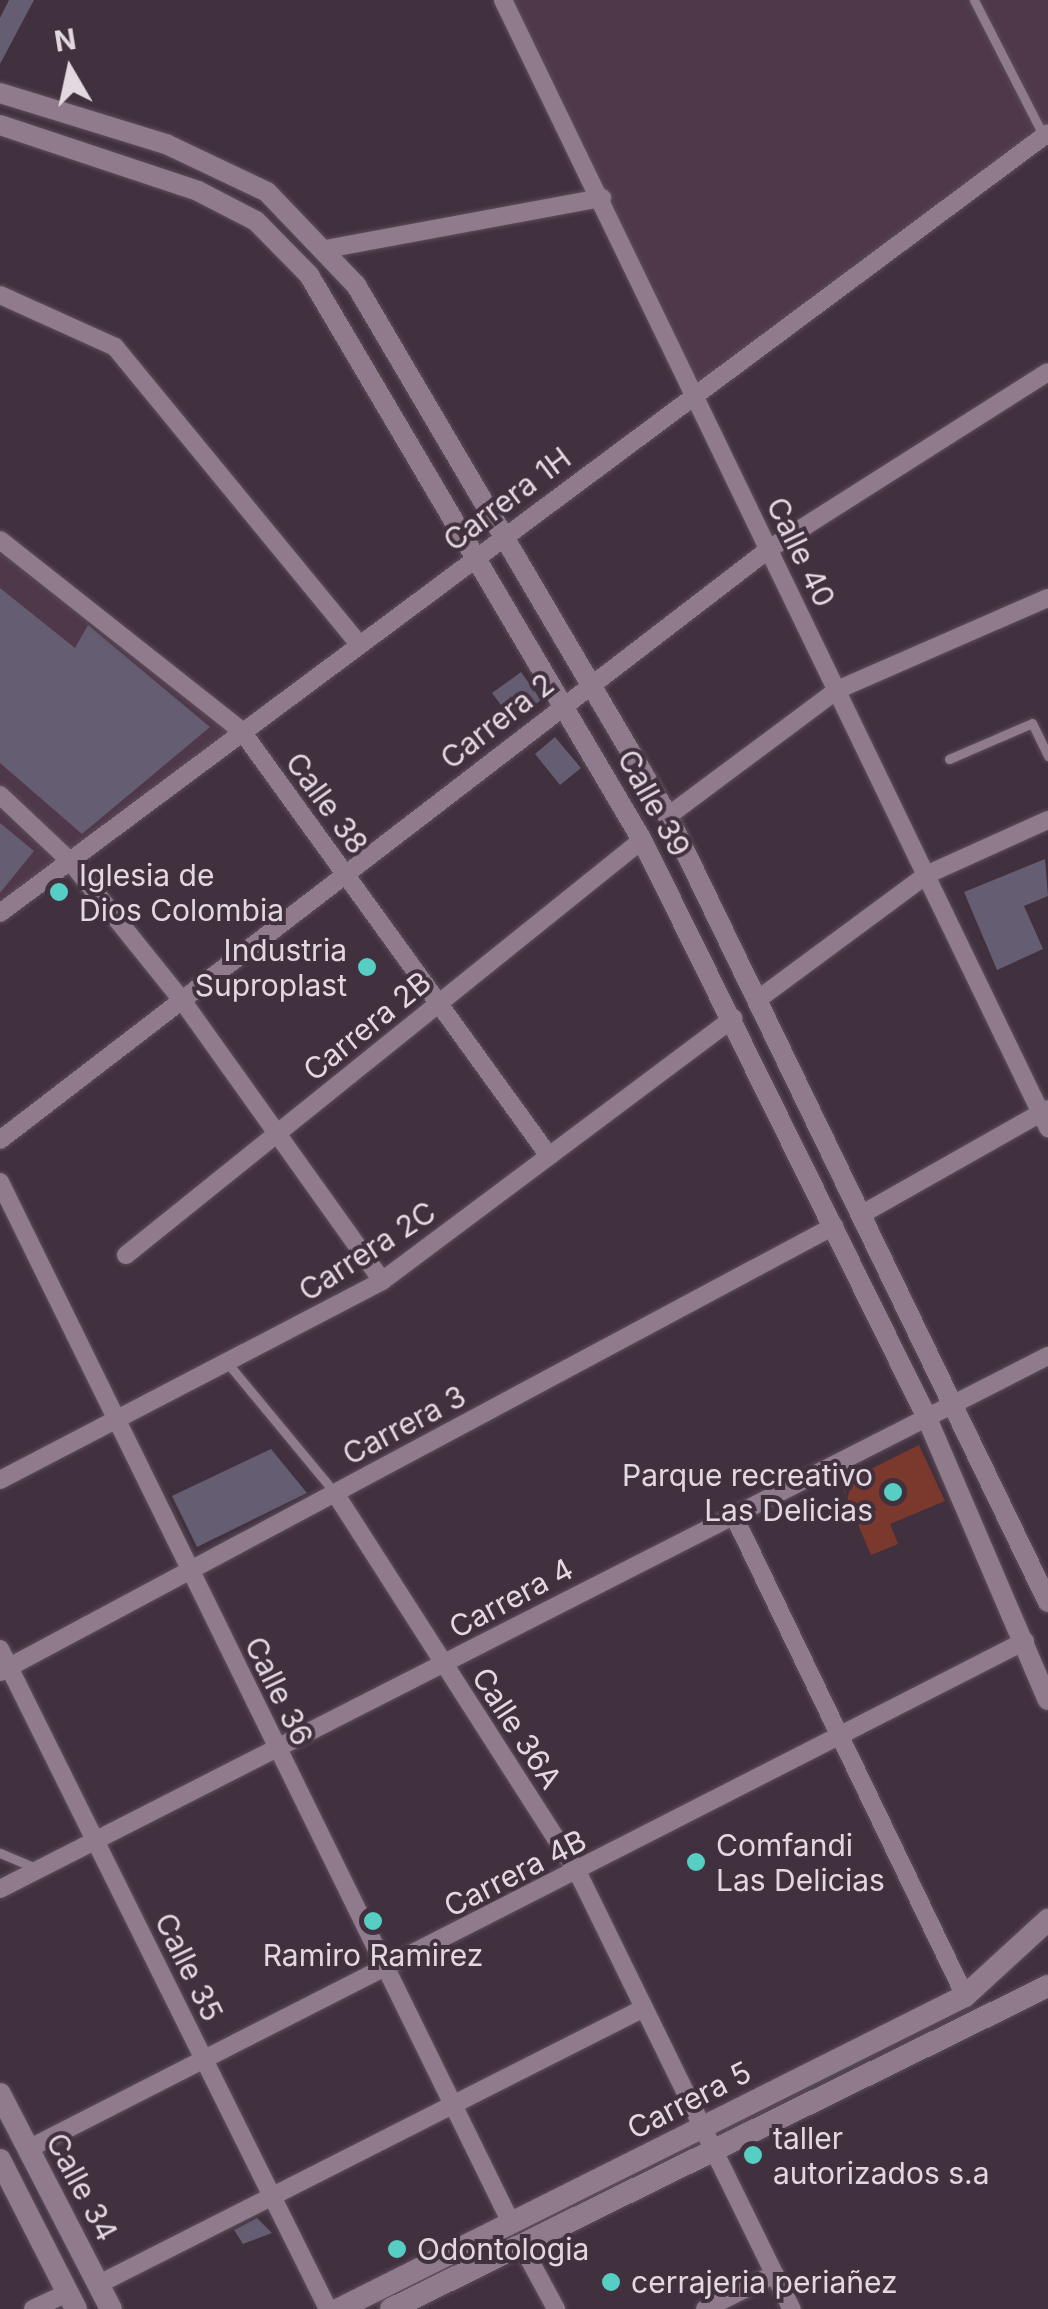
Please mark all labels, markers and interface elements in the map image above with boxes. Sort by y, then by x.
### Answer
north arrow [20,20,120,120]
text: N [52,22,79,59]
street label: Carrera 1H [436,440,578,558]
street label: Calle 40 [759,491,843,613]
street label: Carrera 2 [433,666,561,776]
street label: Calle 39 [610,743,698,863]
street label: Calle 38 [278,745,376,861]
place label: Iglesia de Dios Colombia [79,857,284,928]
marker: Iglesia de Dios Colombia [48,881,70,903]
place label: Industria Suproplast [195,932,347,1002]
marker: Industria Suproplast [356,956,378,978]
street label: Carrera 2B [296,964,438,1088]
street label: Carrera 2C [292,1194,442,1308]
street label: Carrera 3 [336,1378,472,1472]
place label: Parque recreativo Las Delicias [622,1457,873,1528]
marker: Parque recreativo Las Delicias [882,1481,904,1503]
street label: Carrera 4 [443,1550,579,1646]
street label: Calle 36 [237,1631,321,1751]
street label: Calle 36A [465,1661,569,1795]
street label: Carrera 4B [438,1822,592,1924]
place label: Comfandi Las Delicias [716,1827,885,1898]
marker: Comfandi Las Delicias [685,1851,707,1873]
street label: Calle 35 [147,1907,231,2027]
marker: Ramiro Ramirez [362,1910,384,1932]
place label: Ramiro Ramirez [263,1937,483,1973]
street label: Carrera 5 [621,2054,757,2146]
place label: taller autorizados s.a [773,2120,989,2190]
street label: Calle 34 [39,2127,125,2247]
marker: taller autorizados s.a [742,2144,764,2166]
place label: Odontologia [417,2231,589,2267]
marker: Odontologia [386,2238,408,2260]
place label: cerrajeria periañez [631,2264,898,2300]
marker: cerrajeria periañez [600,2271,622,2293]

